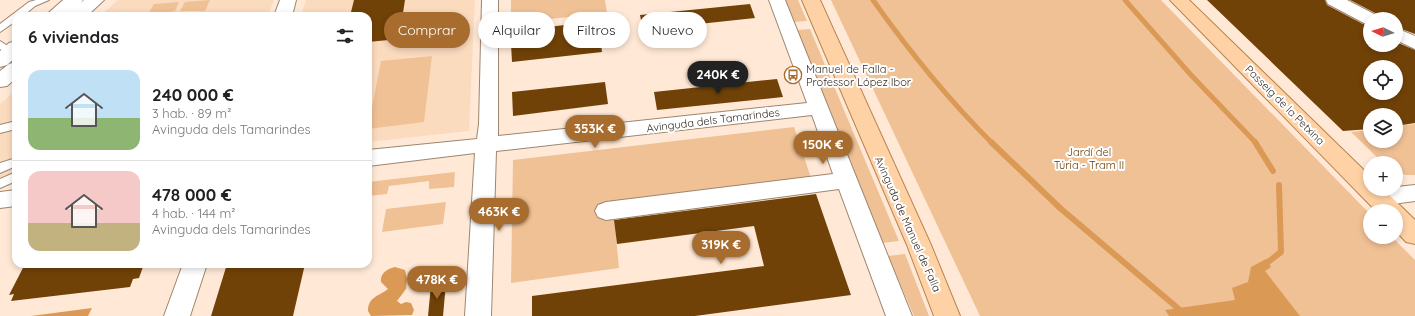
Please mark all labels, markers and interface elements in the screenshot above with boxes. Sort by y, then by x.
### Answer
chip: Comprar [384,12,470,48]
chip: Alquilar [478,12,555,48]
chip: Filtros [563,12,630,48]
chip: Nuevo [638,12,707,48]
north arrow [1363,12,1403,52]
map controls [1363,12,1403,244]
icon: filters [334,25,356,47]
text: 6 viviendas [28,26,119,47]
button: locate [1363,60,1403,100]
pin: 240K € [685,61,751,95]
place label: Manuel de Falla - Professor López Ibor [806,62,912,89]
street label: Passeig de la Petxina [1242,62,1328,148]
bus stop icon: Manuel de Falla - Professor López Ibor [783,65,803,85]
text: 240K € [696,66,740,82]
text: 240 000 € [152,84,234,105]
icon: home [60,86,108,134]
text: 3 hab. · 89 m² [152,105,231,121]
street label: Avinguda dels Tamarindes [646,105,780,135]
button: layers [1363,108,1403,148]
pin: 353K € [562,115,628,149]
text: 353K € [574,120,616,136]
text: Avinguda dels Tamarindes [152,121,311,137]
pin: 150K € [790,131,856,165]
text: 150K € [803,136,843,152]
park label: Jardí del Túria - Tram II [1054,145,1124,172]
street label: Avinguda de Manuel de Falla [872,154,944,294]
button: + [1363,156,1403,196]
text: 478 000 € [152,184,232,205]
icon: home [60,187,108,235]
pin: 463K € [466,198,532,232]
text: 463K € [478,203,520,219]
button: − [1363,204,1403,244]
text: 4 hab. · 144 m² [152,205,235,221]
text: Avinguda dels Tamarindes [152,221,311,237]
pin: 319K € [688,231,754,265]
text: 319K € [701,236,741,252]
pin: 478K € [404,266,470,300]
text: 478K € [416,271,458,287]

